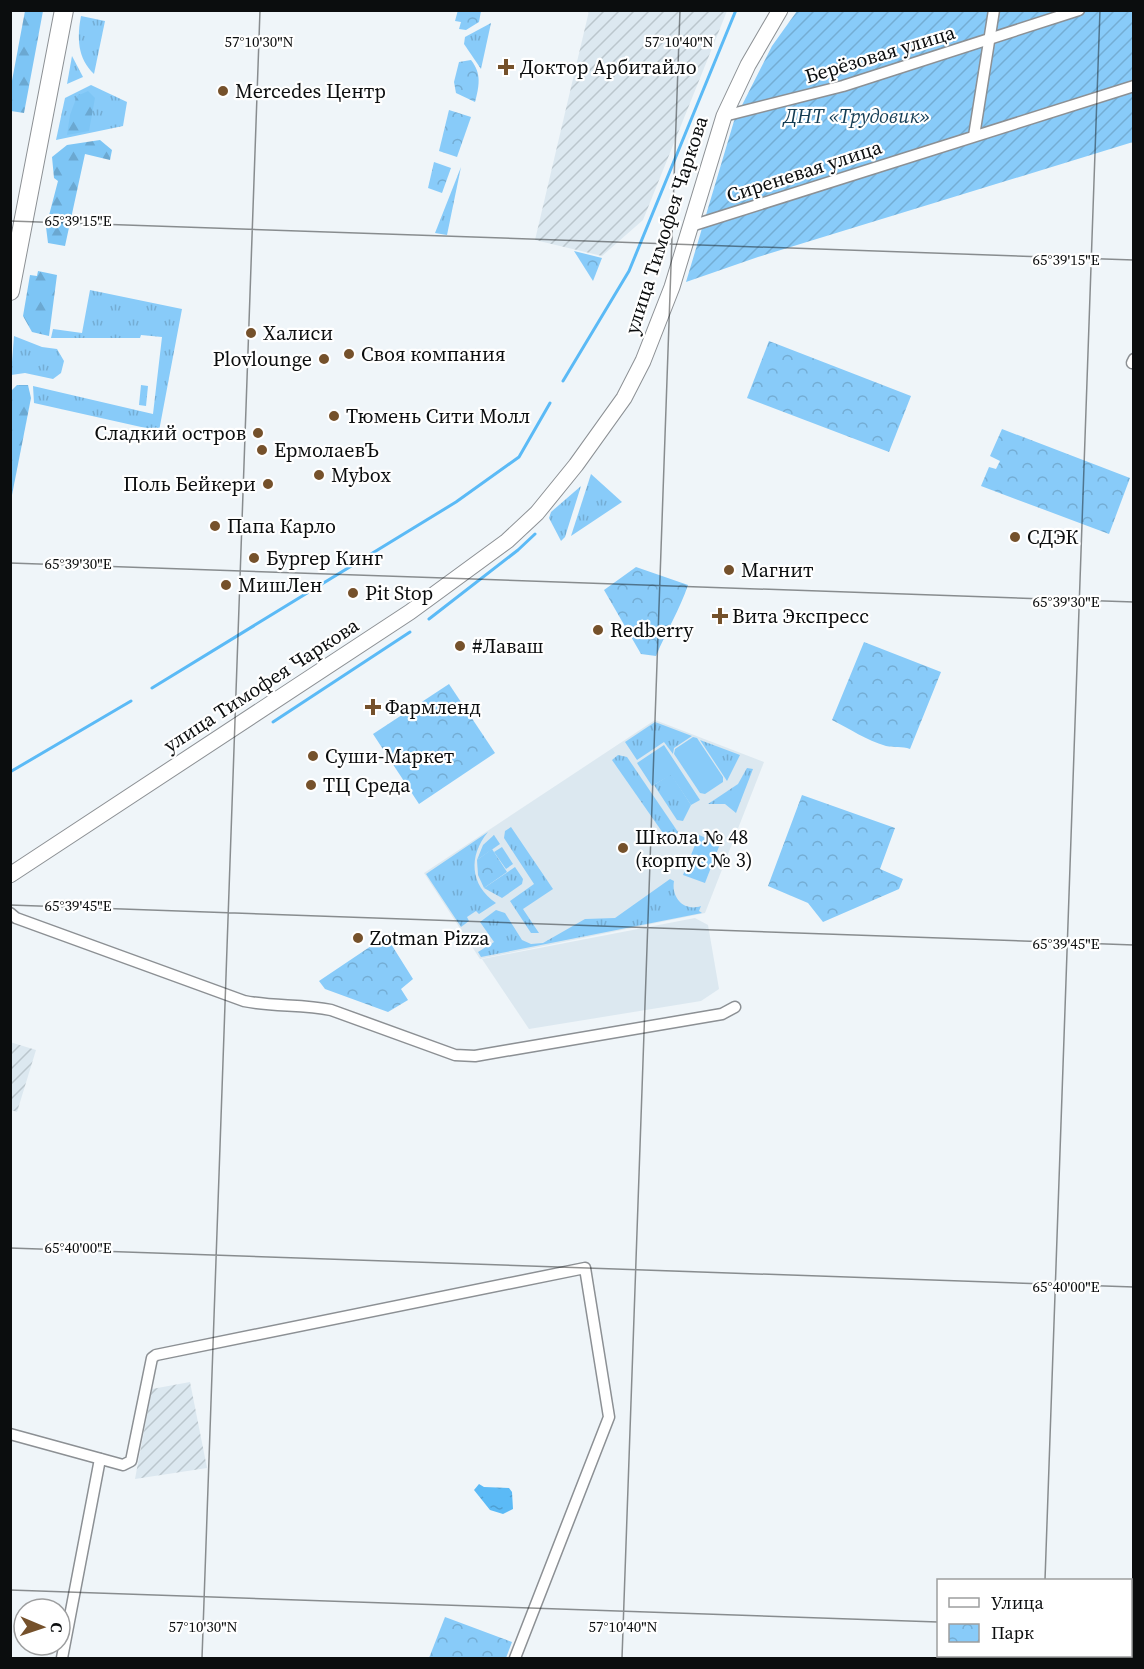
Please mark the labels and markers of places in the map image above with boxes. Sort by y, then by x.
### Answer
place label: Доктор Арбитайло [520,53,697,81]
marker: Доктор Арбитайло [497,58,515,76]
place label: Mercedes Центр [235,77,386,105]
marker: Mercedes Центр [216,84,230,98]
place label: Халиси [263,319,333,347]
marker: Халиси [244,326,258,340]
place label: Своя компания [361,340,506,368]
place label: Plovlounge [213,345,312,373]
marker: Своя компания [342,347,356,361]
marker: Plovlounge [317,352,331,366]
place label: Тюмень Сити Молл [346,402,530,430]
marker: Тюмень Сити Молл [327,409,341,423]
place label: Сладкий остров [95,419,246,447]
marker: Сладкий остров [251,426,265,440]
place label: ЕрмолаевЪ [274,436,379,464]
marker: ЕрмолаевЪ [255,443,269,457]
place label: Mybox [331,461,391,489]
marker: Mybox [312,468,326,482]
place label: Поль Бейкери [123,470,256,498]
marker: Поль Бейкери [261,477,275,491]
place label: Папа Карло [227,512,336,540]
marker: Папа Карло [208,519,222,533]
place label: СДЭК [1027,523,1079,551]
marker: СДЭК [1008,530,1022,544]
place label: Бургер Кинг [266,544,383,572]
marker: Бургер Кинг [247,551,261,565]
place label: Магнит [741,556,814,584]
marker: Магнит [722,563,736,577]
place label: МишЛен [238,571,322,599]
marker: МишЛен [219,578,233,592]
place label: Pit Stop [365,579,433,607]
marker: Pit Stop [346,586,360,600]
place label: Вита Экспресс [732,602,869,630]
marker: Вита Экспресс [713,609,727,623]
place label: Redberry [610,616,694,644]
marker: Redberry [591,623,605,637]
place label: #Лаваш [472,632,544,660]
marker: #Лаваш [453,639,467,653]
place label: Фармленд [385,693,481,721]
marker: Фармленд [366,700,380,714]
place label: Суши-Маркет [325,742,455,770]
marker: Суши-Маркет [306,749,320,763]
place label: ТЦ Среда [323,771,411,799]
marker: ТЦ Среда [304,778,318,792]
place label: Школа № 48 (корпус № 3) [635,823,752,874]
marker: Школа № 48 (корпус № 3) [616,841,630,855]
place label: Zotman Pizza [370,924,490,952]
marker: Zotman Pizza [351,931,365,945]

